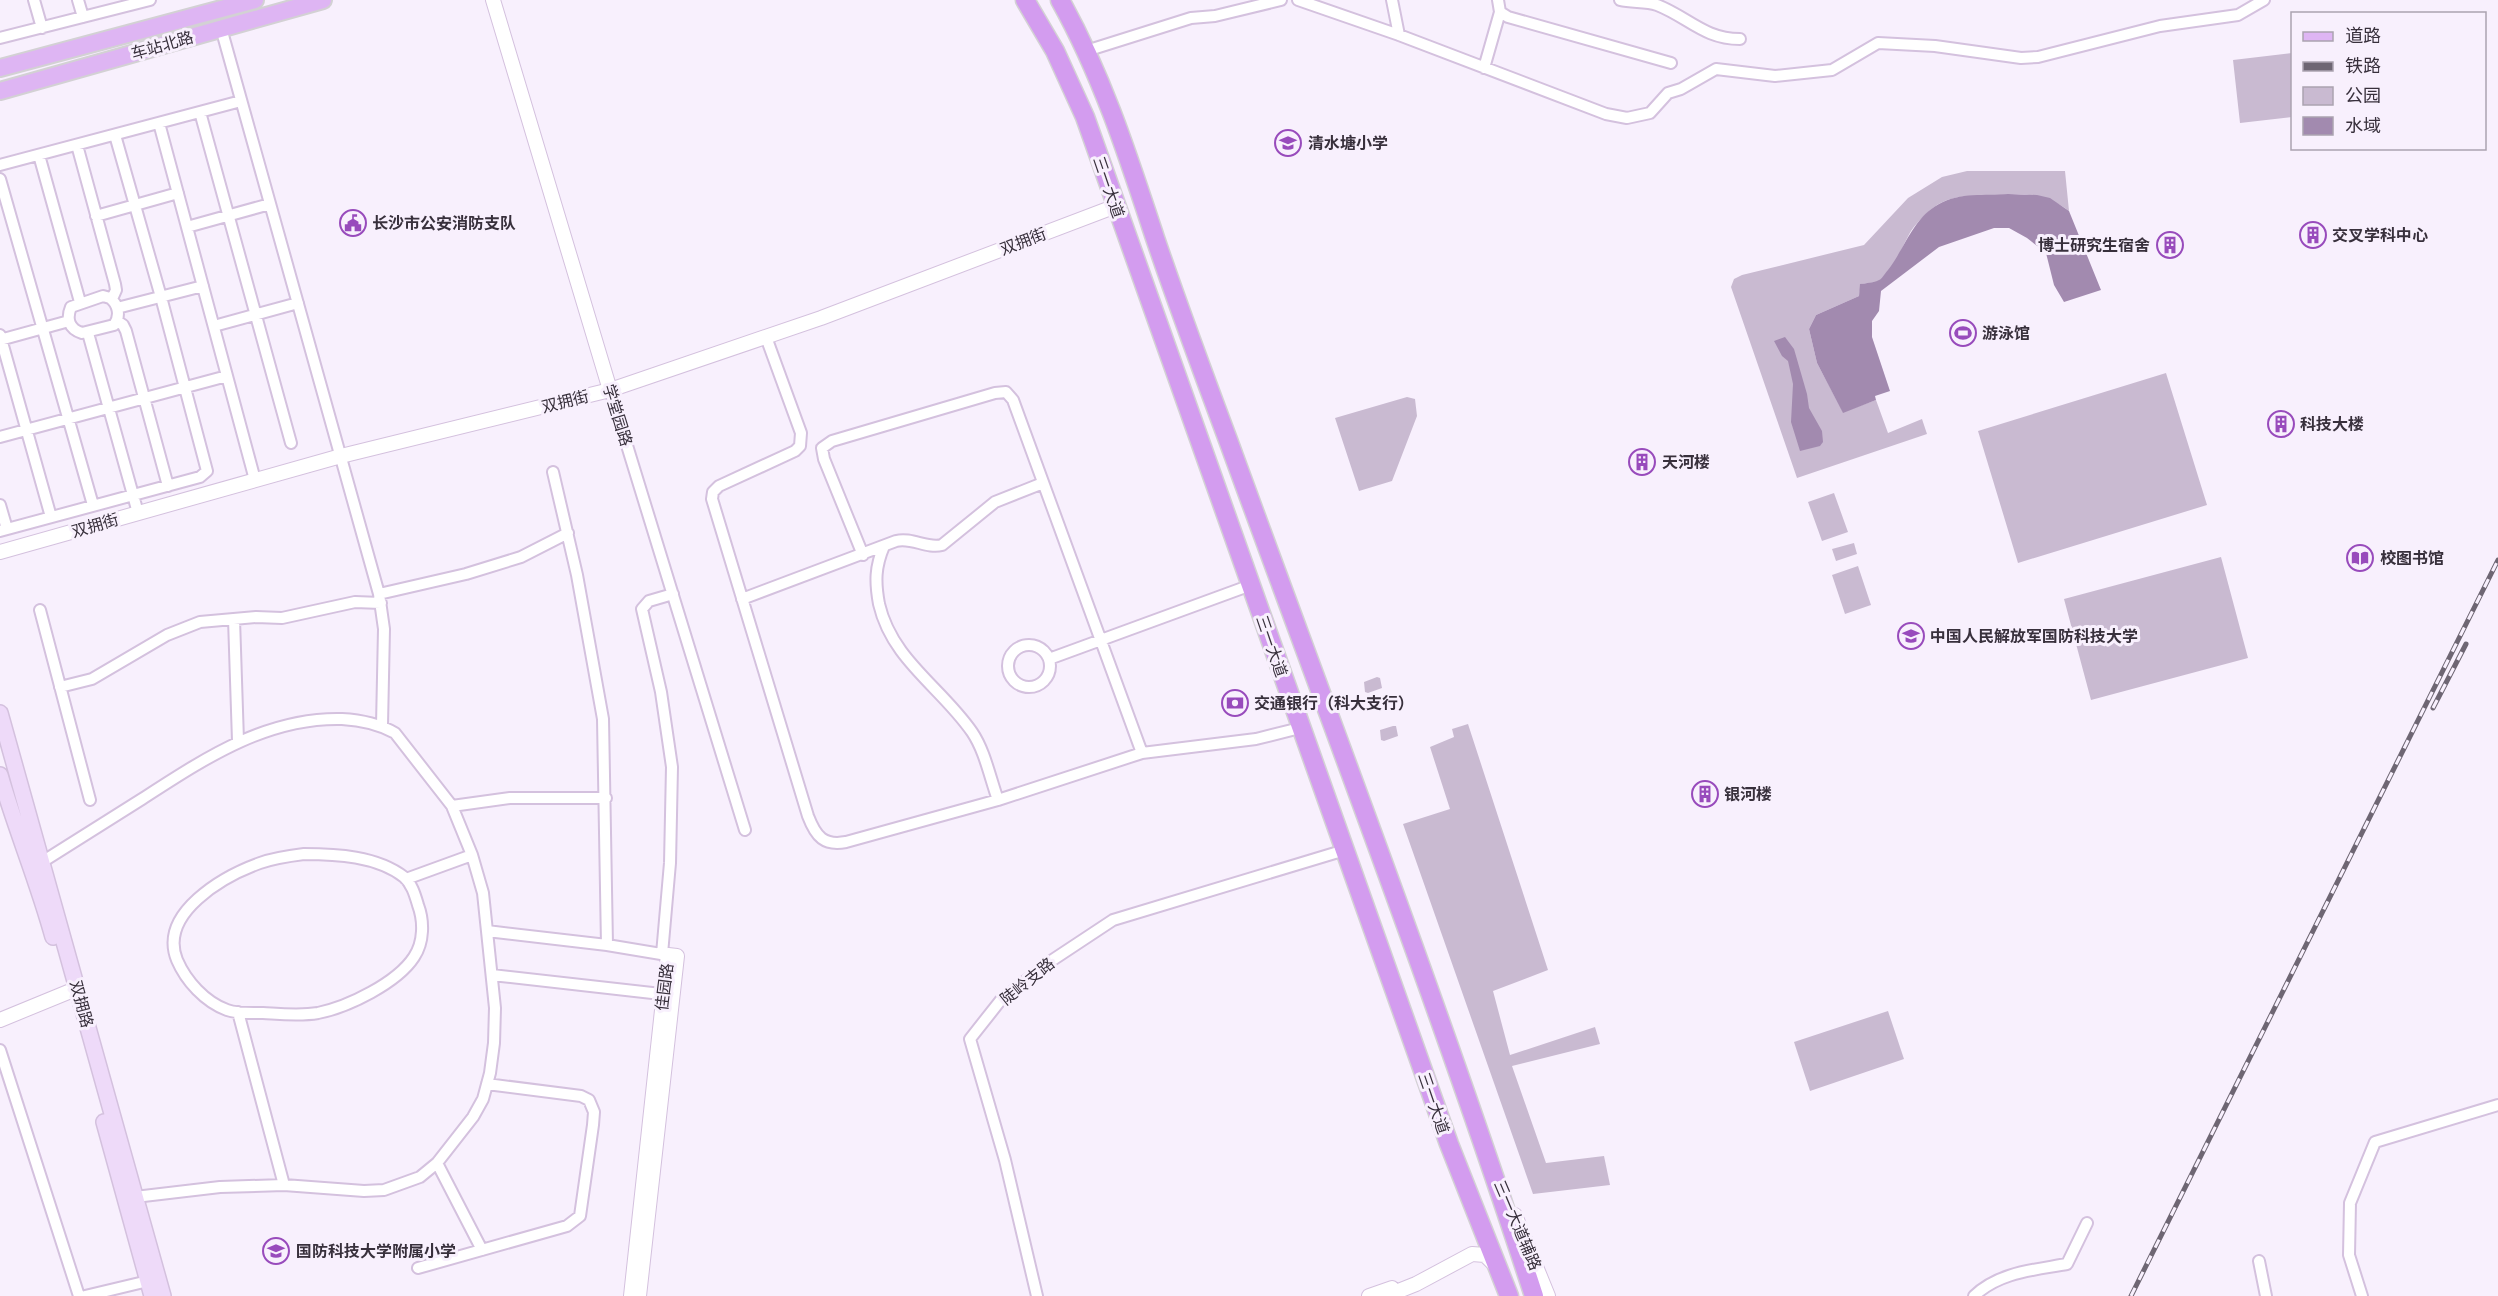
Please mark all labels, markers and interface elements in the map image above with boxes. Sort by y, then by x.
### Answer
legend [2291,12,2486,150]
text: 道路 [2345,24,2381,48]
street label: 车站北路 [128,27,196,64]
text: 铁路 [2345,54,2381,78]
text: 公园 [2345,84,2381,108]
text: 水域 [2345,114,2381,138]
school or university icon: 清水塘小学 [1273,128,1303,158]
place label: 清水塘小学 [1308,133,1388,154]
street label: 三一大道 [1088,153,1129,221]
public building icon: 长沙市公安消防支队 [338,208,368,238]
place label: 长沙市公安消防支队 [372,213,516,234]
building icon: 交叉学科中心 [2298,220,2328,250]
street label: 双拥街 [997,223,1049,260]
place label: 交叉学科中心 [2332,225,2428,246]
building icon: 博士研究生宿舍 [2155,230,2185,260]
place label: 博士研究生宿舍 [2038,235,2150,256]
sports icon: 游泳馆 [1948,318,1978,348]
place label: 游泳馆 [1982,323,2030,344]
street label: 学堂园路 [598,381,637,449]
street label: 双拥街 [539,385,591,417]
building icon: 科技大楼 [2266,409,2296,439]
place label: 科技大楼 [2300,414,2364,435]
building icon: 天河楼 [1627,447,1657,477]
place label: 天河楼 [1662,452,1710,473]
street label: 双拥街 [69,509,121,542]
library icon: 校图书馆 [2345,543,2375,573]
place label: 校图书馆 [2380,548,2444,569]
street label: 三一大道 [1251,612,1292,680]
school or university icon: 中国人民解放军国防科技大学 [1896,621,1926,651]
place label: 中国人民解放军国防科技大学 [1930,626,2138,647]
bank icon: 交通银行（科大支行） [1220,688,1250,718]
place label: 交通银行（科大支行） [1254,693,1414,714]
building icon: 银河楼 [1690,779,1720,809]
place label: 银河楼 [1724,784,1772,805]
street label: 陡岭支路 [996,953,1059,1010]
street label: 佳园路 [651,962,678,1012]
street label: 双拥路 [65,978,98,1030]
street label: 三一大道 [1413,1069,1454,1137]
street label: 三一大道辅路 [1489,1177,1546,1273]
school or university icon: 国防科技大学附属小学 [261,1236,291,1266]
place label: 国防科技大学附属小学 [296,1241,456,1262]

